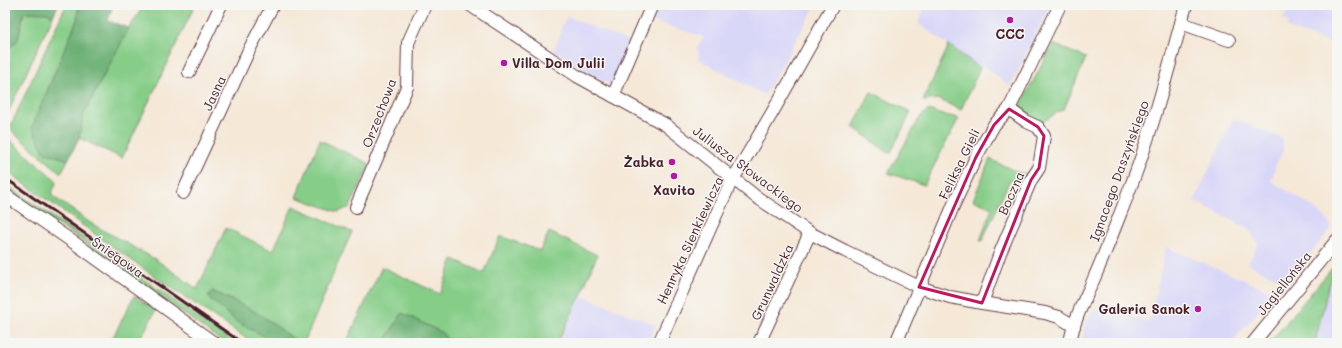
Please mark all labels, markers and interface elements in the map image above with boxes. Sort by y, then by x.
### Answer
marker: CCC [1005,15,1015,25]
place label: CCC [996,25,1025,42]
place label: Villa Dom Julii [512,54,605,71]
marker: Villa Dom Julii [499,58,509,68]
street label: Jasna [198,72,229,113]
street label: Orzechowa [358,76,400,150]
street label: Ignacego Daszyńskiego [1085,98,1152,244]
street label: Juliusza Słowackiego [690,122,807,216]
street label: Feliksa Gieli [934,125,983,202]
place label: Żabka [624,153,664,170]
marker: Żabka [667,157,677,167]
street label: Boczna [993,168,1028,217]
marker: Xavito [669,171,679,181]
street label: Henryka Sienkiewicza [652,173,727,307]
place label: Xavito [653,181,695,198]
street label: Śniegowa [89,232,148,281]
street label: Grunwaldzka [746,241,797,323]
street label: Jagiellońska [1253,247,1315,318]
place label: Galeria Sanok [1098,300,1190,317]
marker: Galeria Sanok [1193,304,1203,314]

